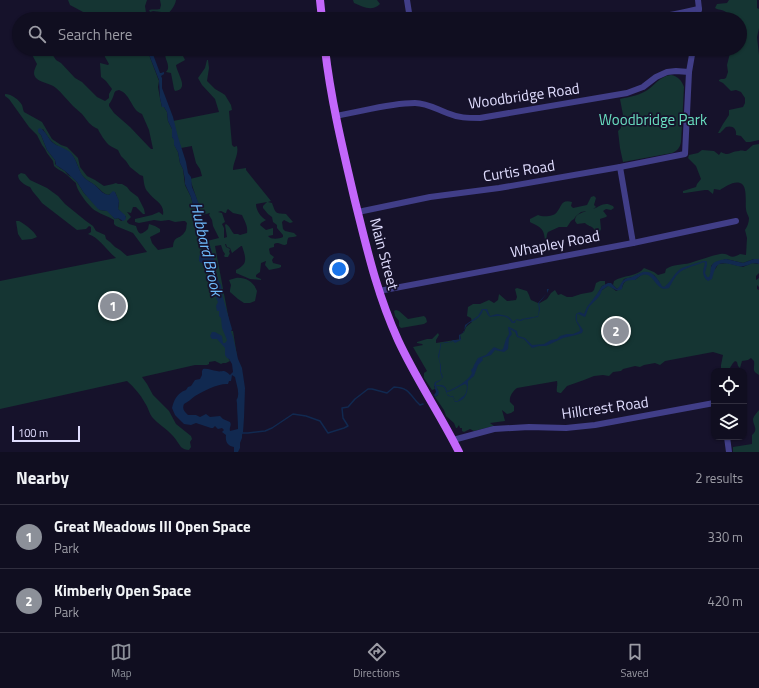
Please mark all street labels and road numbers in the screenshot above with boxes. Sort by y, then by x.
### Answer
street label: Woodbridge Road [467,76,581,115]
street label: Curtis Road [481,153,557,188]
street label: Main Street [364,215,405,293]
street label: Whapley Road [508,224,602,263]
street label: Hillcrest Road [560,390,650,425]

